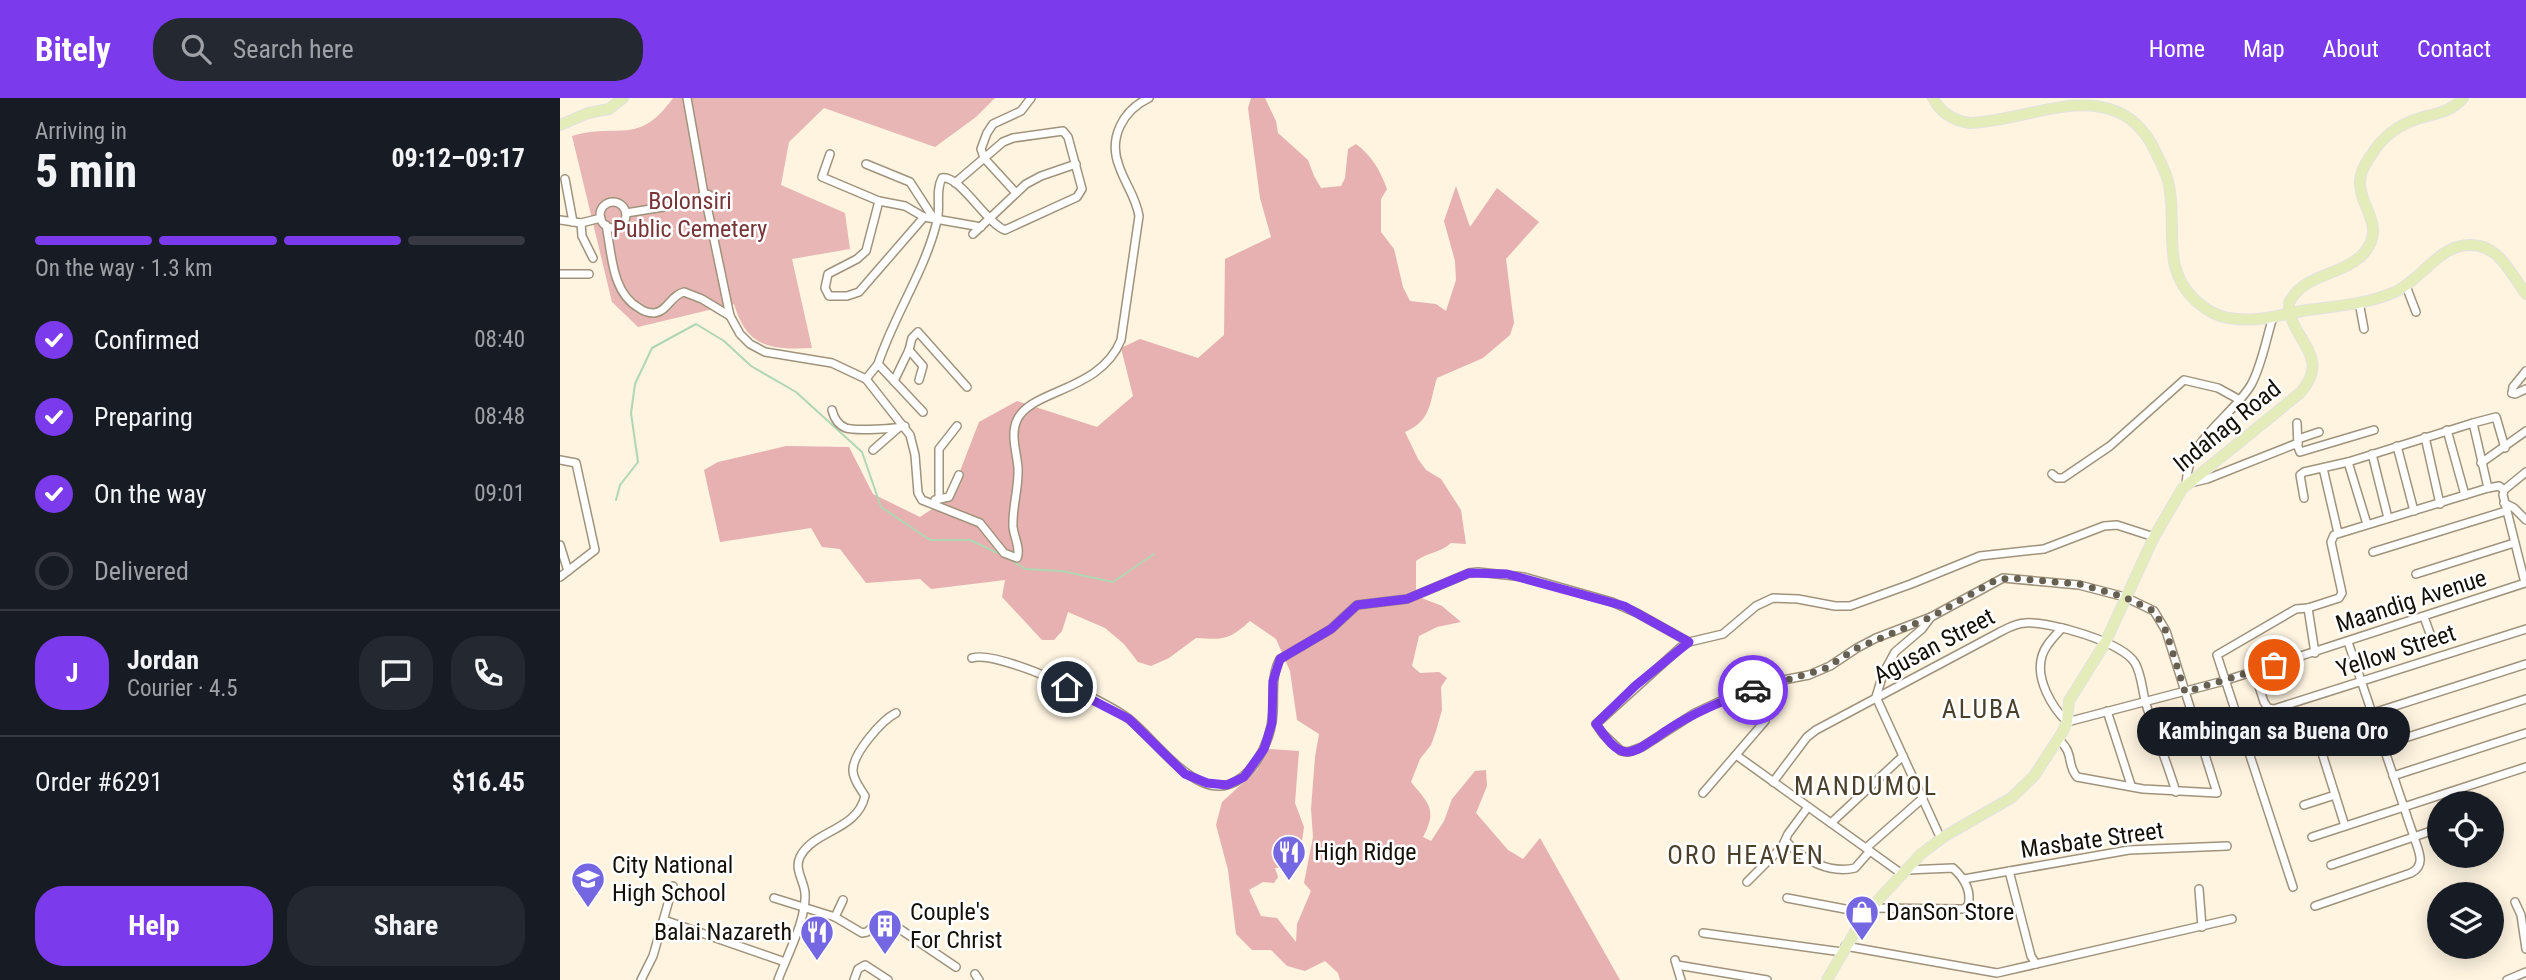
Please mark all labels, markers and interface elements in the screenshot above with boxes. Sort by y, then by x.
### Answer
search box [153,18,643,81]
text: Bitely [35,30,111,69]
icon: search [177,30,215,68]
text: Search here [233,34,354,64]
text: Home [2149,35,2205,63]
text: Map [2243,35,2285,63]
text: About [2323,35,2379,63]
text: Contact [2417,35,2491,63]
text: Arriving in [35,118,127,145]
text: 09:12–09:17 [391,143,525,173]
text: 5 min [35,144,137,198]
park label: Bolonsiri Public Cemetery [613,187,767,243]
text: On the way · 1.3 km [35,255,213,282]
icon: check [35,321,73,359]
text: Confirmed [94,325,200,355]
text: 08:40 [474,326,525,353]
street label: Indahag Road [2168,374,2286,478]
icon: check [35,398,73,436]
text: Preparing [94,402,193,432]
text: 08:48 [474,403,525,430]
icon: check [35,475,73,513]
text: On the way [94,479,207,509]
text: 09:01 [474,480,525,507]
text: Delivered [94,556,189,586]
street label: Maandig Avenue [2332,563,2490,639]
street label: Agusan Street [1869,602,1999,690]
street label: Yellow Street [2333,619,2459,683]
pin [2244,635,2304,695]
button: chat [359,636,433,710]
button: phone [451,636,525,710]
text: Jordan [127,645,199,675]
icon: bag [2255,646,2293,684]
courier [1718,655,1788,725]
pin [1037,657,1097,717]
text: J [66,658,78,688]
icon: home [1048,668,1086,706]
icon: car [1734,671,1772,709]
text: Courier · 4.5 [127,675,238,702]
district label: ALUBA [1942,694,2022,724]
callout: Kambingan sa Buena Oro [2138,707,2411,756]
text: Kambingan sa Buena Oro [2159,718,2388,745]
text: Order #6291 [35,767,163,797]
text: $16.45 [452,767,525,797]
district label: MANDUMOL [1794,771,1938,801]
map controls [2427,791,2504,959]
button: locate [2427,791,2504,868]
street label: Masbate Street [2019,816,2165,864]
restaurant icon: High Ridge [1270,833,1308,882]
place label: High Ridge [1314,838,1417,866]
district label: ORO HEAVEN [1667,840,1825,870]
place label: City National High School [612,851,733,907]
school or university icon: City National High School [569,860,607,909]
button: layers [2427,882,2504,959]
button: Help [35,886,273,966]
button: Share [287,886,525,966]
shop icon: DanSon Store [1843,893,1881,942]
place label: Couple's For Christ [910,898,1002,954]
place label: DanSon Store [1886,898,2014,926]
building icon: Couple's For Christ [866,907,904,956]
restaurant icon: Balai Nazareth [798,913,836,962]
place label: Balai Nazareth [654,918,792,946]

